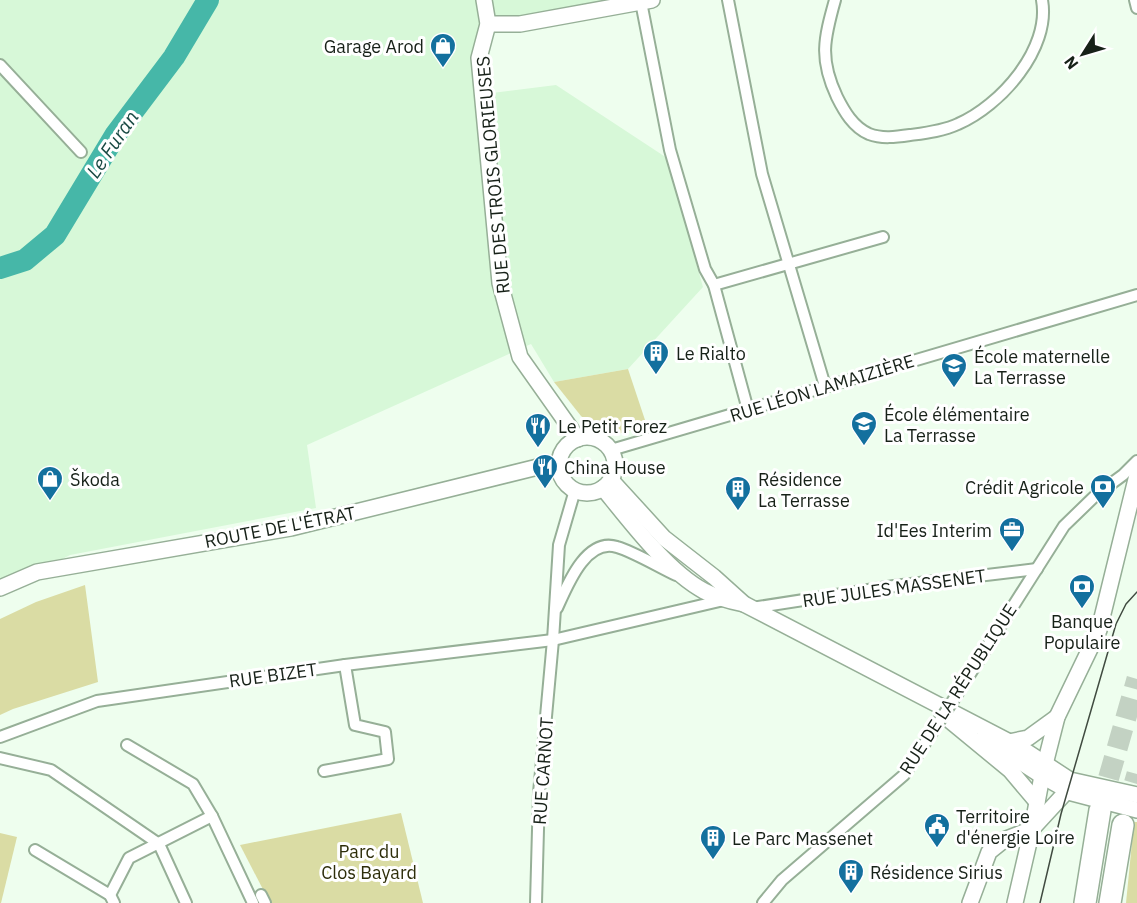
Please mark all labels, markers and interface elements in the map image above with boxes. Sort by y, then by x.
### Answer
north arrow [1053,24,1113,84]
shop icon: Garage Arod [428,31,458,69]
place label: Garage Arod [324,35,424,58]
text: N [1060,52,1082,74]
street label: RUE DES TROIS GLORIEUSES [471,55,515,295]
water label: Le Furan [80,105,144,183]
building icon: Le Rialto [641,338,671,376]
place label: Le Rialto [676,342,746,365]
place label: École maternelle La Terrasse [974,345,1110,389]
street label: RUE LÉON LAMAIZIÈRE [727,349,917,427]
school or university icon: École maternelle La Terrasse [939,351,969,389]
place label: École élémentaire La Terrasse [884,403,1030,447]
school or university icon: École élémentaire La Terrasse [849,409,879,447]
restaurant icon: Le Petit Forez [523,411,553,449]
place label: Le Petit Forez [558,415,667,438]
restaurant icon: China House [530,452,560,490]
place label: China House [564,456,666,479]
shop icon: Škoda [35,464,65,502]
place label: Škoda [70,467,120,491]
place label: Résidence La Terrasse [758,468,850,512]
bank icon: Crédit Agricole [1088,472,1118,510]
building icon: Résidence La Terrasse [723,474,753,512]
place label: Crédit Agricole [965,476,1084,499]
street label: ROUTE DE L'ÉTRAT [203,501,357,553]
office icon: Id'Ees Interim [997,515,1027,553]
place label: Id'Ees Interim [877,519,992,542]
street label: RUE JULES MASSENET [801,564,987,612]
bank icon: Banque Populaire [1067,572,1097,610]
street label: RUE DE LA RÉPUBLIQUE [894,599,1022,779]
place label: Banque Populaire [1044,610,1120,654]
street label: RUE BIZET [228,657,318,693]
street label: RUE CARNOT [528,716,558,826]
place label: Territoire d'énergie Loire [956,805,1075,849]
public building icon: Territoire d'énergie Loire [922,811,952,849]
building icon: Le Parc Massenet [698,823,728,861]
place label: Le Parc Massenet [732,827,873,850]
park label: Parc du Clos Bayard [321,840,417,884]
building icon: Résidence Sirius [836,857,866,895]
place label: Résidence Sirius [870,861,1003,884]

